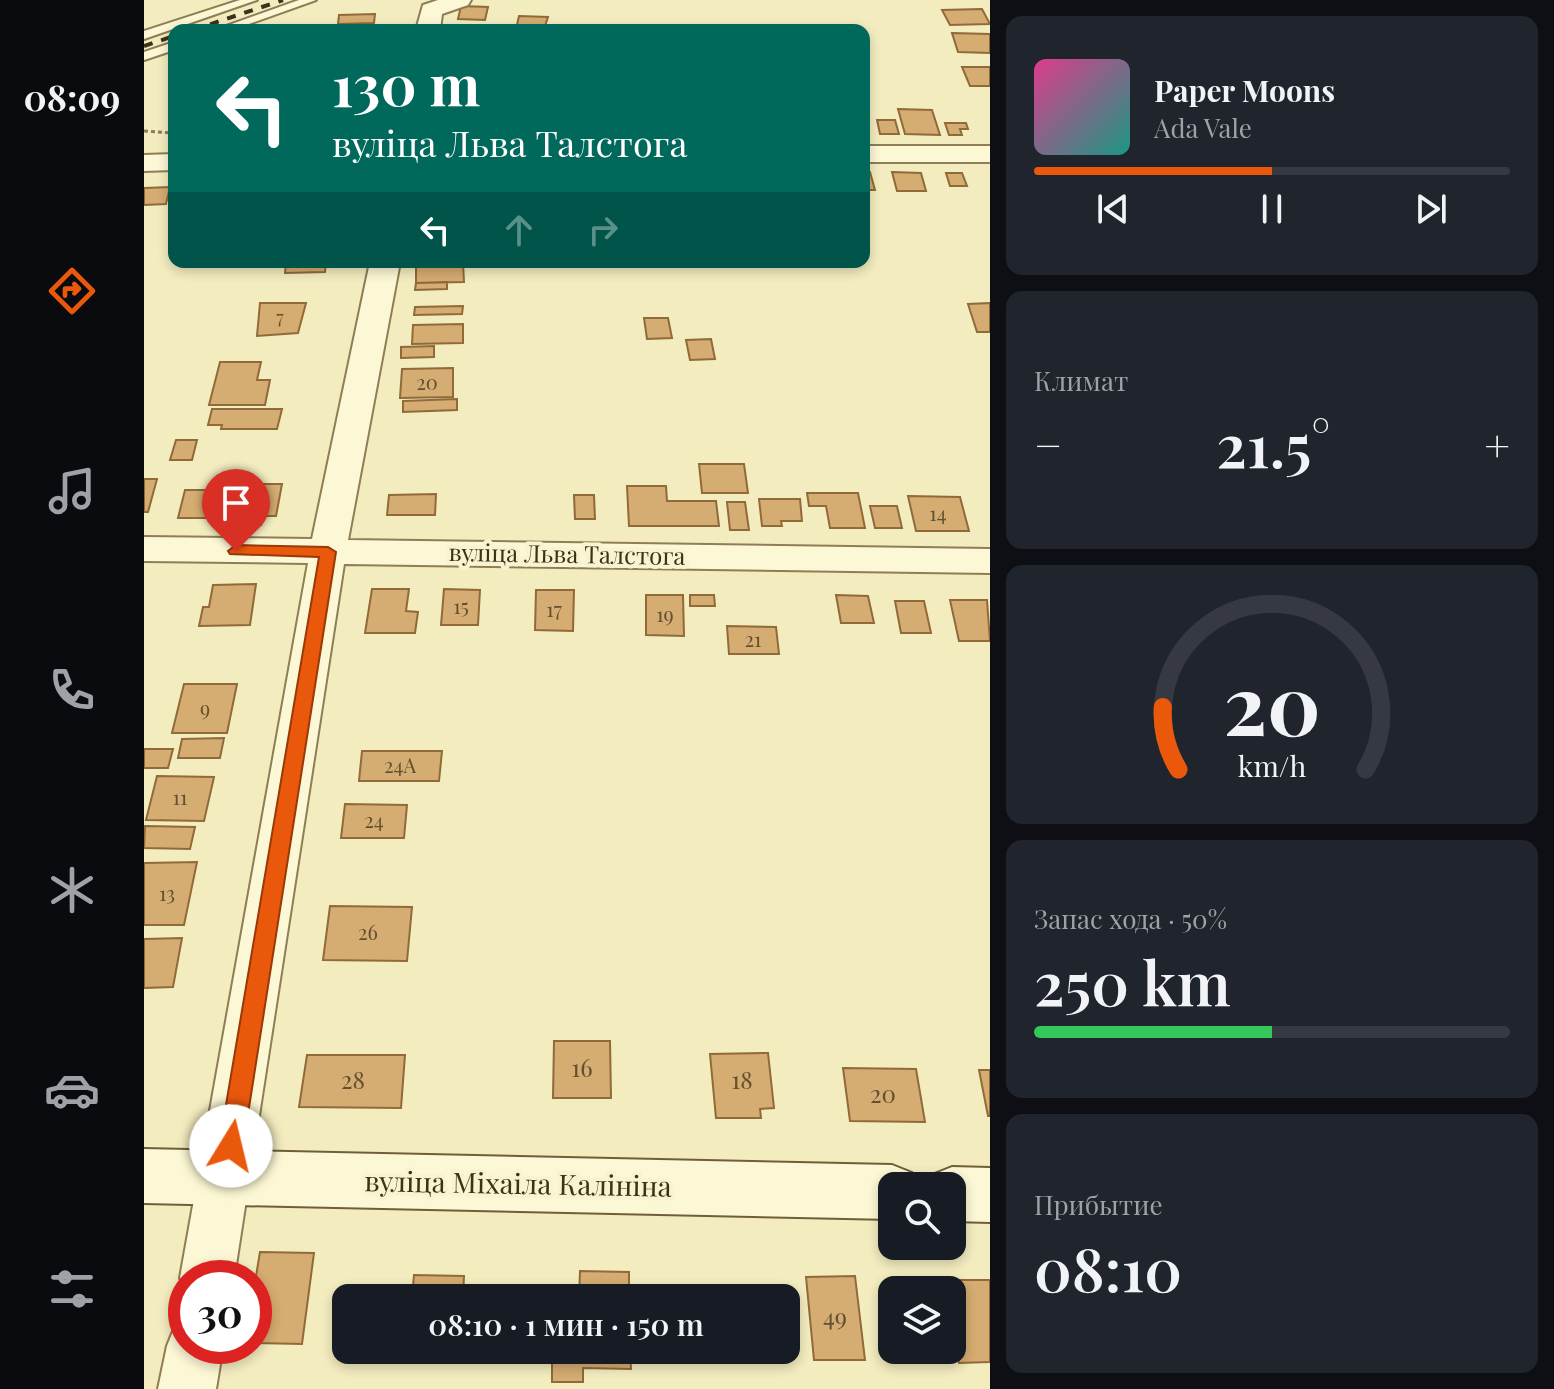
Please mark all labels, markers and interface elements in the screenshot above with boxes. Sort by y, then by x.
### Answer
text: 130 m [332,46,480,121]
icon: left [200,56,304,160]
text: Paper Moons [1154,70,1335,110]
text: 08:09 [24,72,120,120]
text: Ada Vale [1154,110,1252,145]
text: вуліца Льва Талстога [332,118,687,166]
icon: previous [1091,187,1135,231]
icon: pause [1250,187,1294,231]
icon: next [1409,187,1453,231]
icon: left [413,208,457,252]
icon: ahead [497,208,541,252]
icon: right [581,208,625,252]
icon: directions [44,263,100,319]
house number: 7 [276,305,284,329]
text: Климат [1034,363,1128,398]
house number: 20 [416,368,438,395]
text: 21.5° [1216,403,1330,483]
text: − [1034,414,1062,473]
text: + [1484,414,1510,473]
icon: music [44,463,100,519]
pin [202,469,270,551]
icon: arrive [214,481,258,525]
house number: 14 [929,499,947,526]
street label: вуліца Льва Талстога [448,535,686,571]
house number: 15 [453,592,469,619]
house number: 17 [546,595,562,622]
house number: 19 [656,600,674,627]
house number: 21 [745,625,761,652]
text: 20 [1223,646,1321,757]
icon: phone [44,662,100,718]
house number: 9 [200,694,210,721]
text: km/h [1238,747,1306,785]
house number: 24А [384,751,416,778]
house number: 11 [173,783,187,810]
house number: 24 [364,806,384,833]
icon: climate [44,862,100,918]
house number: 13 [159,879,175,906]
text: Запас хода · 50% [1034,901,1227,936]
house number: 26 [358,918,378,945]
text: 250 km [1034,941,1231,1021]
house number: 16 [571,1051,593,1083]
icon: car [44,1062,100,1118]
house number: 28 [341,1063,365,1095]
house number: 18 [731,1063,753,1095]
house number: 20 [870,1077,896,1109]
position arrow [189,1104,273,1188]
street label: вуліца Міхаіла Калініна [364,1161,672,1204]
map controls [878,1172,966,1364]
button: search [878,1172,966,1260]
text: Прибытие [1034,1187,1163,1222]
text: 08:10 [1034,1227,1182,1307]
speed limit sign: 30 [168,1260,272,1364]
icon: filters [44,1261,100,1317]
button: layers [878,1276,966,1364]
house number: 49 [823,1300,847,1332]
text: 08:10 · 1 мин · 150 m [428,1304,704,1344]

